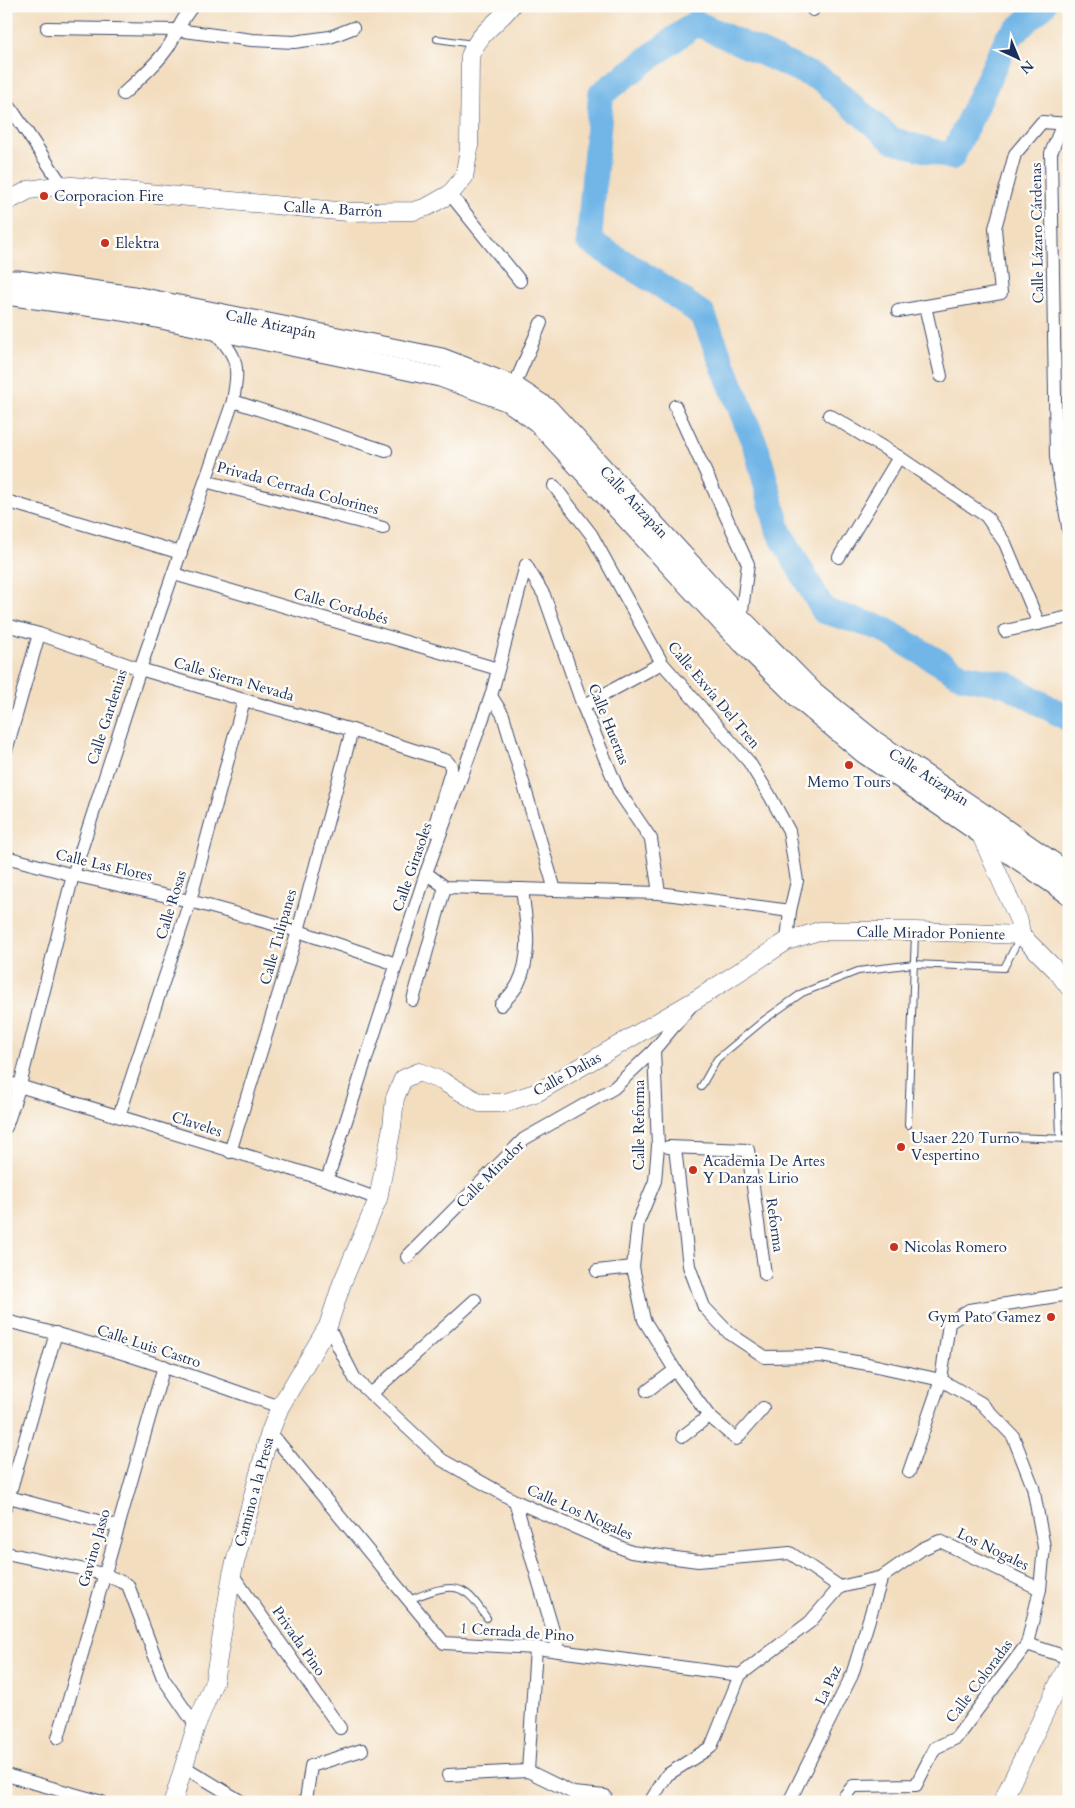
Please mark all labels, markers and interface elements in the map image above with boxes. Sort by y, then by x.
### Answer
north arrow [992,32,1042,82]
text: N [1016,56,1038,78]
street label: Calle Lázaro Cárdenas [1026,162,1048,304]
place label: Corporacion Fire [54,186,164,206]
marker: Corporacion Fire [38,190,50,202]
street label: Calle A. Barrón [283,196,384,222]
place label: Elektra [115,233,160,253]
marker: Elektra [99,237,111,249]
street label: Calle Atizapán [224,305,319,343]
street label: Privada Cerrada Colorines [215,457,381,519]
street label: Calle Atizapán [595,461,673,543]
street label: Calle Cordobés [291,583,391,629]
street label: Calle Exvía Del Tren [663,637,765,753]
street label: Calle Sierra Nevada [171,652,297,706]
street label: Calle Gardenias [82,667,132,767]
street label: Calle Huertas [584,681,634,767]
street label: Calle Atizapán [885,743,974,811]
marker: Memo Tours [843,759,855,771]
place label: Memo Tours [807,772,891,792]
street label: Calle Girasoles [387,820,437,914]
street label: Calle Las Flores [54,844,154,886]
street label: Calle Rosas [151,868,191,942]
street label: Calle Tulipanes [255,887,301,987]
street label: Calle Mirador Poniente [856,922,1006,944]
street label: Calle Dalias [530,1047,604,1101]
street label: Calle Reforma [629,1079,649,1170]
street label: Claveles [169,1106,225,1142]
place label: Usaer 220 Turno Vespertino [911,1128,1019,1165]
street label: Calle Mirador [452,1135,529,1212]
marker: Usaer 220 Turno Vespertino [895,1141,907,1153]
place label: Academia De Artes Y Danzas Lirio [703,1151,825,1188]
marker: Academia De Artes Y Danzas Lirio [687,1164,699,1176]
street label: Reforma [761,1197,789,1254]
place label: Nicolas Romero [904,1237,1007,1257]
marker: Nicolas Romero [888,1241,900,1253]
place label: Gym Pato Gamez [928,1307,1041,1327]
marker: Gym Pato Gamez [1045,1311,1057,1323]
street label: Calle Luis Castro [94,1320,204,1372]
street label: Camino a la Presa [230,1434,278,1549]
street label: Calle Los Nogales [524,1480,636,1544]
street label: Gavino Jasso [73,1507,115,1589]
street label: Los Nogales [954,1523,1032,1575]
street label: Privada Pino [268,1602,330,1680]
street label: 1 Cerrada de Pino [459,1618,575,1646]
street label: Calle Coloradas [941,1635,1017,1727]
street label: La Paz [810,1662,846,1708]

